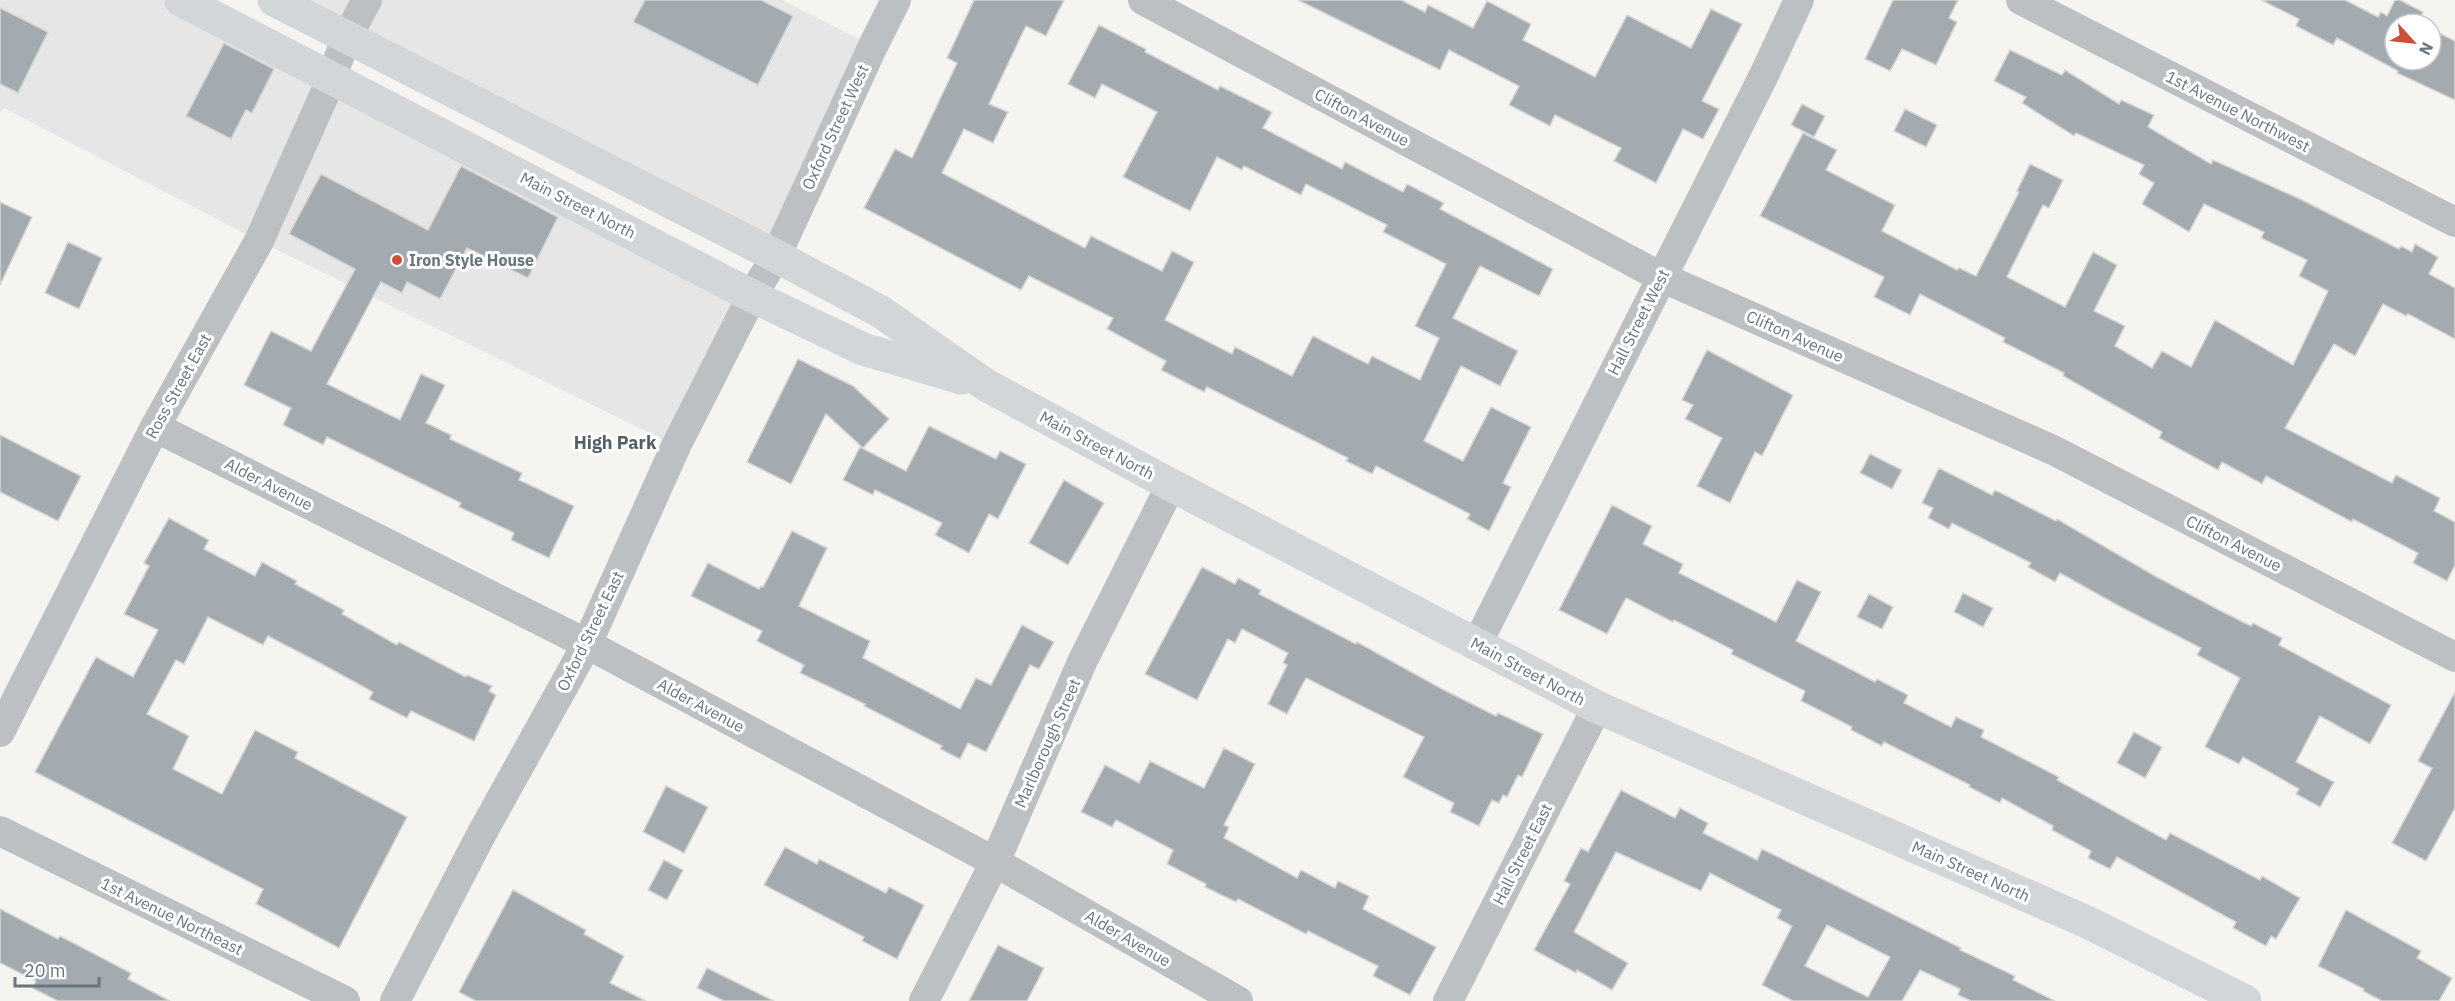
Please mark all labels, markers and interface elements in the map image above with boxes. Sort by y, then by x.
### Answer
north arrow [2383,12,2443,72]
text: N [2415,39,2438,59]
street label: Oxford Street West [797,61,873,193]
street label: 1st Avenue Northwest [2163,66,2313,156]
street label: Clifton Avenue [1311,84,1413,150]
street label: Main Street North [517,167,639,243]
place label: Iron Style House [409,250,534,270]
marker: Iron Style House [390,253,404,267]
street label: Hall Street West [1603,266,1673,378]
street label: Clifton Avenue [1743,306,1847,366]
street label: Ross Street East [141,330,215,442]
street label: Main Street North [1036,406,1158,484]
district label: High Park [574,431,657,454]
street label: Alder Avenue [222,453,316,515]
street label: Clifton Avenue [2183,510,2285,576]
street label: Oxford Street East [552,568,628,694]
street label: Main Street North [1467,632,1589,710]
street label: Alder Avenue [654,674,748,736]
street label: Marlborough Street [1010,675,1084,811]
street label: Hall Street East [1488,800,1556,908]
street label: Main Street North [1909,836,2033,906]
street label: 1st Avenue Northeast [98,873,246,959]
street label: Alder Avenue [1082,905,1175,971]
scale bar [15,950,99,988]
text: 20 m [24,959,66,982]

